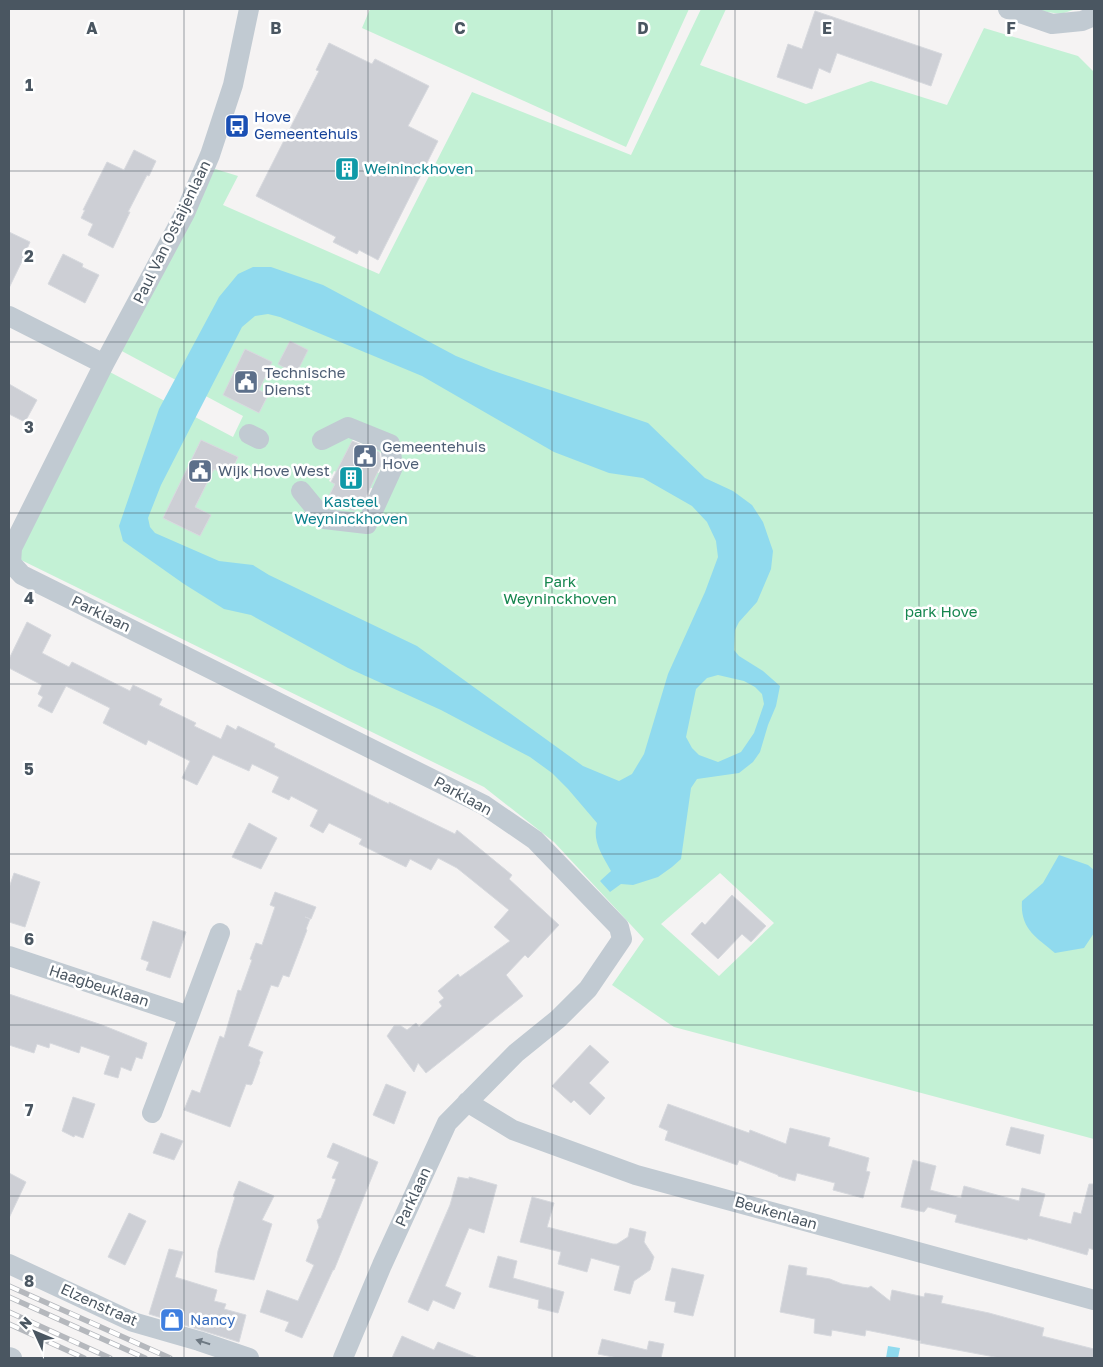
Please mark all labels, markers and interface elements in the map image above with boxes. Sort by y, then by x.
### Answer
text: A [86,18,98,38]
text: B [270,18,282,38]
text: C [454,18,466,38]
text: D [637,18,649,38]
text: E [822,18,832,38]
text: F [1006,18,1016,38]
text: 1 [25,75,33,95]
place label: Hove Gemeentehuis [254,107,358,142]
bus stop icon: Hove Gemeentehuis [224,113,250,139]
building icon: Weininckhoven [334,156,360,182]
street label: Paul Van Ostaijenlaan [129,157,214,306]
place label: Weininckhoven [364,159,474,177]
text: 2 [24,246,34,266]
place label: Technische Dienst [264,363,346,398]
public building icon: Technische Dienst [233,369,259,395]
text: 3 [24,417,34,437]
place label: Gemeentehuis Hove [382,437,486,472]
public building icon: Gemeentehuis Hove [352,443,378,469]
public building icon: Wijk Hove West [187,458,213,484]
place label: Wijk Hove West [218,461,330,479]
building icon: Kasteel Weyninckhoven [338,465,364,491]
place label: Kasteel Weyninckhoven [294,492,408,527]
park label: Park Weyninckhoven [503,572,617,607]
text: 4 [24,588,34,608]
street label: Parklaan [69,591,134,635]
park label: park Hove [905,602,978,620]
text: 5 [24,759,34,779]
street label: Parklaan [431,772,496,818]
text: 6 [24,929,34,949]
street label: Haagbeuklaan [47,960,152,1010]
text: 7 [25,1100,34,1120]
street label: Parklaan [391,1164,434,1229]
street label: Beukenlaan [733,1192,820,1232]
text: 8 [24,1271,34,1291]
street label: Elzenstraat [58,1279,141,1329]
north arrow [10,1307,60,1357]
shop icon: Nancy [159,1307,185,1333]
place label: Nancy [190,1310,236,1328]
text: N [15,1313,35,1332]
one-way arrow [195,1338,210,1346]

